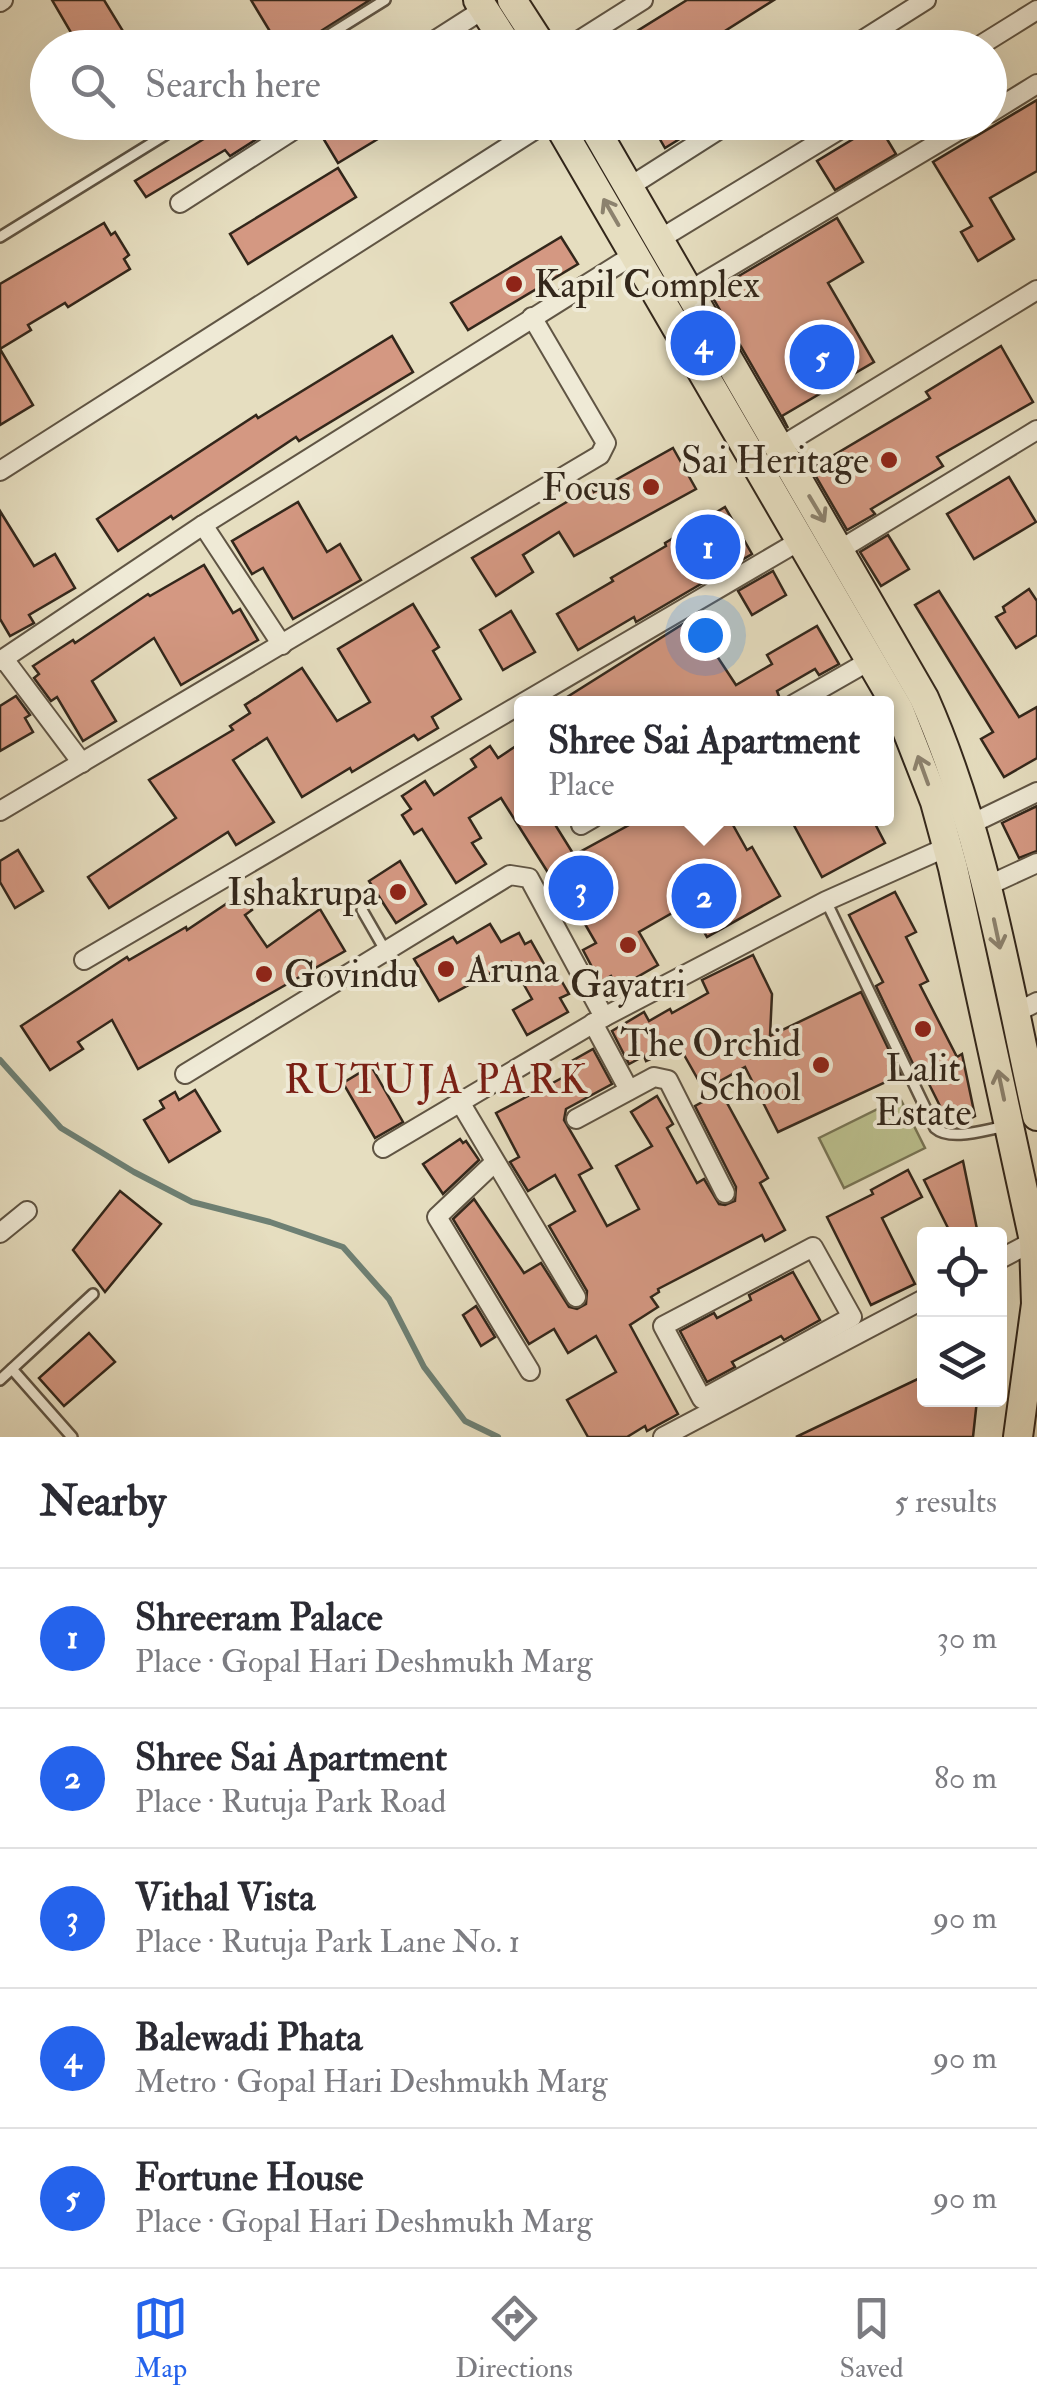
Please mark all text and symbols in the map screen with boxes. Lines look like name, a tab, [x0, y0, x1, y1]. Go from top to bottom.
search box	[30, 30, 1007, 140]
icon: search	[65, 58, 120, 113]
text: Search here	[145, 61, 321, 109]
one-way arrow	[600, 198, 620, 227]
place label: Kapil Complex	[534, 261, 760, 309]
marker: Kapil Complex	[503, 273, 525, 295]
pin: 4	[670, 306, 736, 380]
pin: 5	[790, 320, 854, 394]
place label: Sai Heritage	[681, 437, 869, 485]
marker: Sai Heritage	[878, 449, 900, 471]
place label: Focus	[542, 464, 631, 512]
marker: Focus	[640, 476, 662, 498]
one-way arrow	[807, 494, 827, 523]
pin: 1	[676, 510, 740, 584]
your location	[680, 610, 731, 661]
popup	[514, 696, 894, 826]
text: Shree Sai Apartment	[548, 717, 860, 765]
one-way arrow	[913, 755, 931, 786]
text: Place	[548, 765, 614, 805]
pin: 3	[548, 850, 614, 926]
pin: 2	[672, 858, 736, 934]
place label: Ishakrupa	[227, 869, 378, 917]
marker: Ishakrupa	[387, 881, 409, 903]
one-way arrow	[989, 917, 1007, 949]
marker: Gayatri	[617, 934, 639, 956]
place label: Aruna	[465, 946, 560, 994]
place label: Govindu	[284, 951, 418, 999]
marker: Aruna	[435, 958, 457, 980]
place label: Gayatri	[570, 961, 686, 1009]
marker: Govindu	[253, 963, 275, 985]
marker: Lalit Estate	[912, 1018, 934, 1040]
place label: The Orchid School	[620, 1020, 801, 1112]
place label: Lalit Estate	[875, 1045, 971, 1137]
marker: The Orchid School	[810, 1054, 832, 1076]
district label: RUTUJA PARK	[284, 1055, 590, 1106]
one-way arrow	[991, 1070, 1009, 1102]
map controls	[917, 1227, 1007, 1407]
button: locate	[917, 1227, 1007, 1317]
button: layers	[917, 1317, 1007, 1407]
text: Nearby	[40, 1476, 166, 1528]
text: 5 results	[894, 1482, 997, 1522]
text: Shreeram Palace	[135, 1594, 383, 1642]
text: 1	[67, 1618, 78, 1658]
text: 30 m	[937, 1618, 997, 1658]
text: Place · Gopal Hari Deshmukh Marg	[135, 1642, 593, 1682]
text: Shree Sai Apartment	[135, 1734, 447, 1782]
text: 2	[64, 1758, 81, 1798]
text: 80 m	[934, 1758, 997, 1798]
text: Place · Rutuja Park Road	[135, 1782, 446, 1822]
text: Vithal Vista	[135, 1874, 315, 1922]
text: 3	[66, 1898, 79, 1938]
text: 90 m	[933, 1898, 997, 1938]
text: Place · Rutuja Park Lane No. 1	[135, 1922, 520, 1962]
text: Balewadi Phata	[135, 2014, 362, 2062]
text: 4	[64, 2038, 81, 2078]
text: 90 m	[933, 2038, 997, 2078]
text: Metro · Gopal Hari Deshmukh Marg	[135, 2062, 608, 2102]
text: Fortune House	[135, 2154, 363, 2202]
text: 5	[65, 2178, 80, 2218]
text: 90 m	[933, 2178, 997, 2218]
text: Place · Gopal Hari Deshmukh Marg	[135, 2202, 593, 2242]
tab: Map	[133, 2291, 188, 2386]
tab: Directions	[455, 2291, 573, 2386]
tab: Saved	[840, 2291, 904, 2386]

